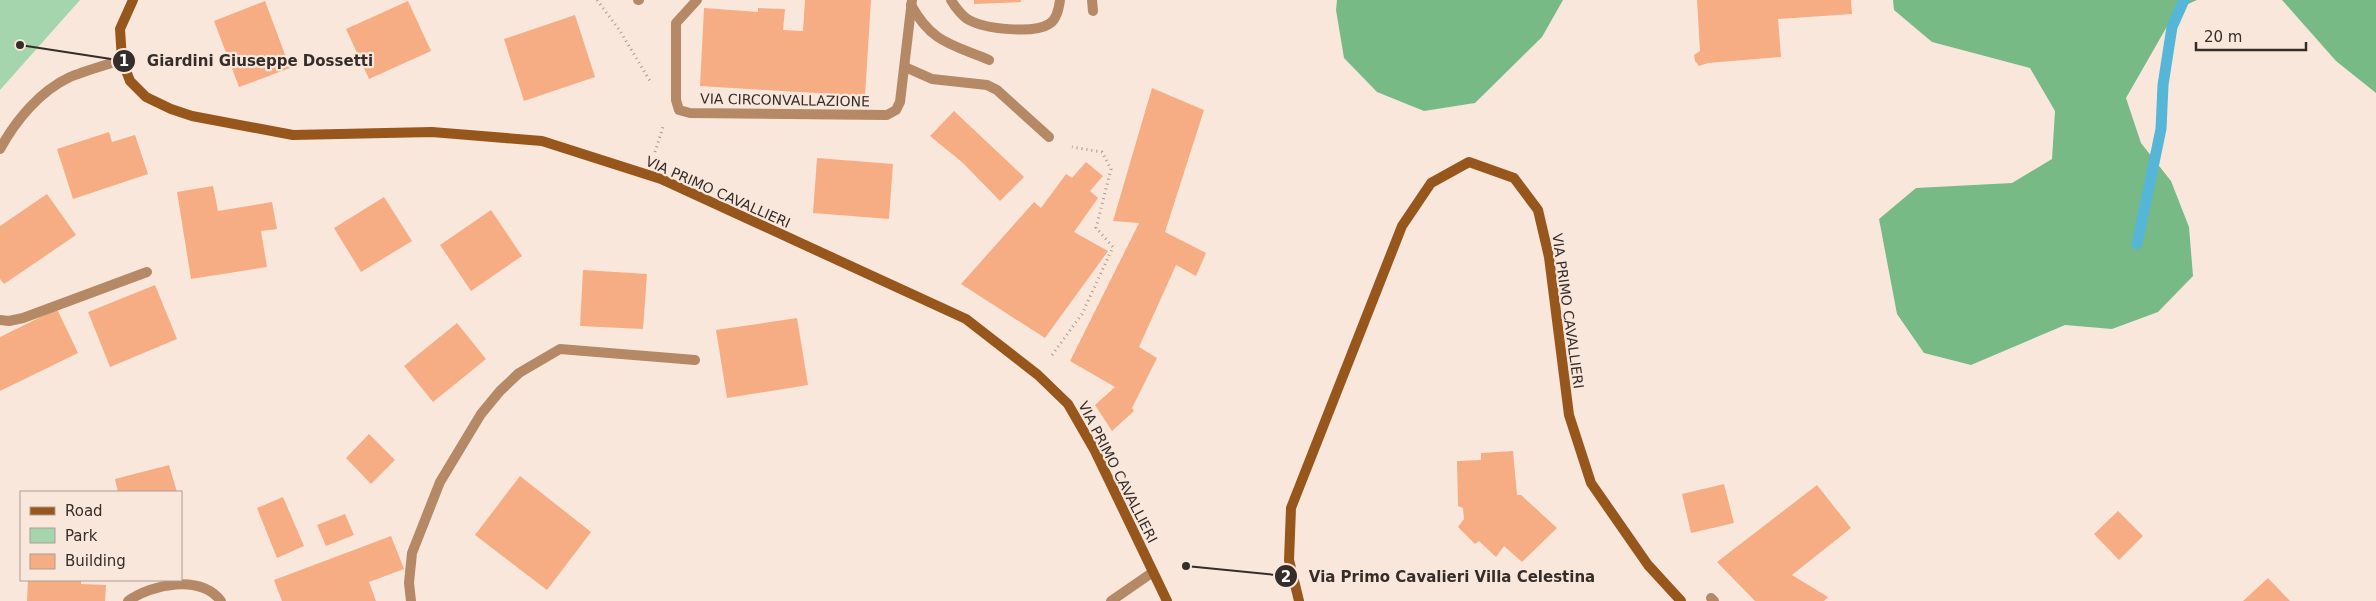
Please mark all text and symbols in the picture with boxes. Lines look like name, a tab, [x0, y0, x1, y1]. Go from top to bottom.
scale bar	[2196, 20, 2306, 52]
text: 20 m	[2204, 28, 2242, 46]
callout: Giardini Giuseppe Dossetti	[112, 46, 383, 76]
text: 1	[119, 52, 129, 70]
text: Giardini Giuseppe Dossetti	[147, 52, 373, 70]
street label: VIA CIRCONVALLAZIONE	[700, 91, 870, 109]
street label: VIA PRIMO CAVALLIERI	[643, 153, 793, 231]
street label: VIA PRIMO CAVALLIERI	[1549, 232, 1587, 390]
street label: VIA PRIMO CAVALLIERI	[1075, 399, 1161, 545]
legend	[20, 491, 182, 581]
text: Road	[65, 502, 103, 520]
text: Park	[65, 527, 98, 545]
text: Building	[65, 552, 126, 570]
callout: Via Primo Cavalieri Villa Celestina	[1273, 561, 1605, 591]
text: 2	[1281, 568, 1291, 586]
text: Via Primo Cavalieri Villa Celestina	[1309, 568, 1595, 586]

